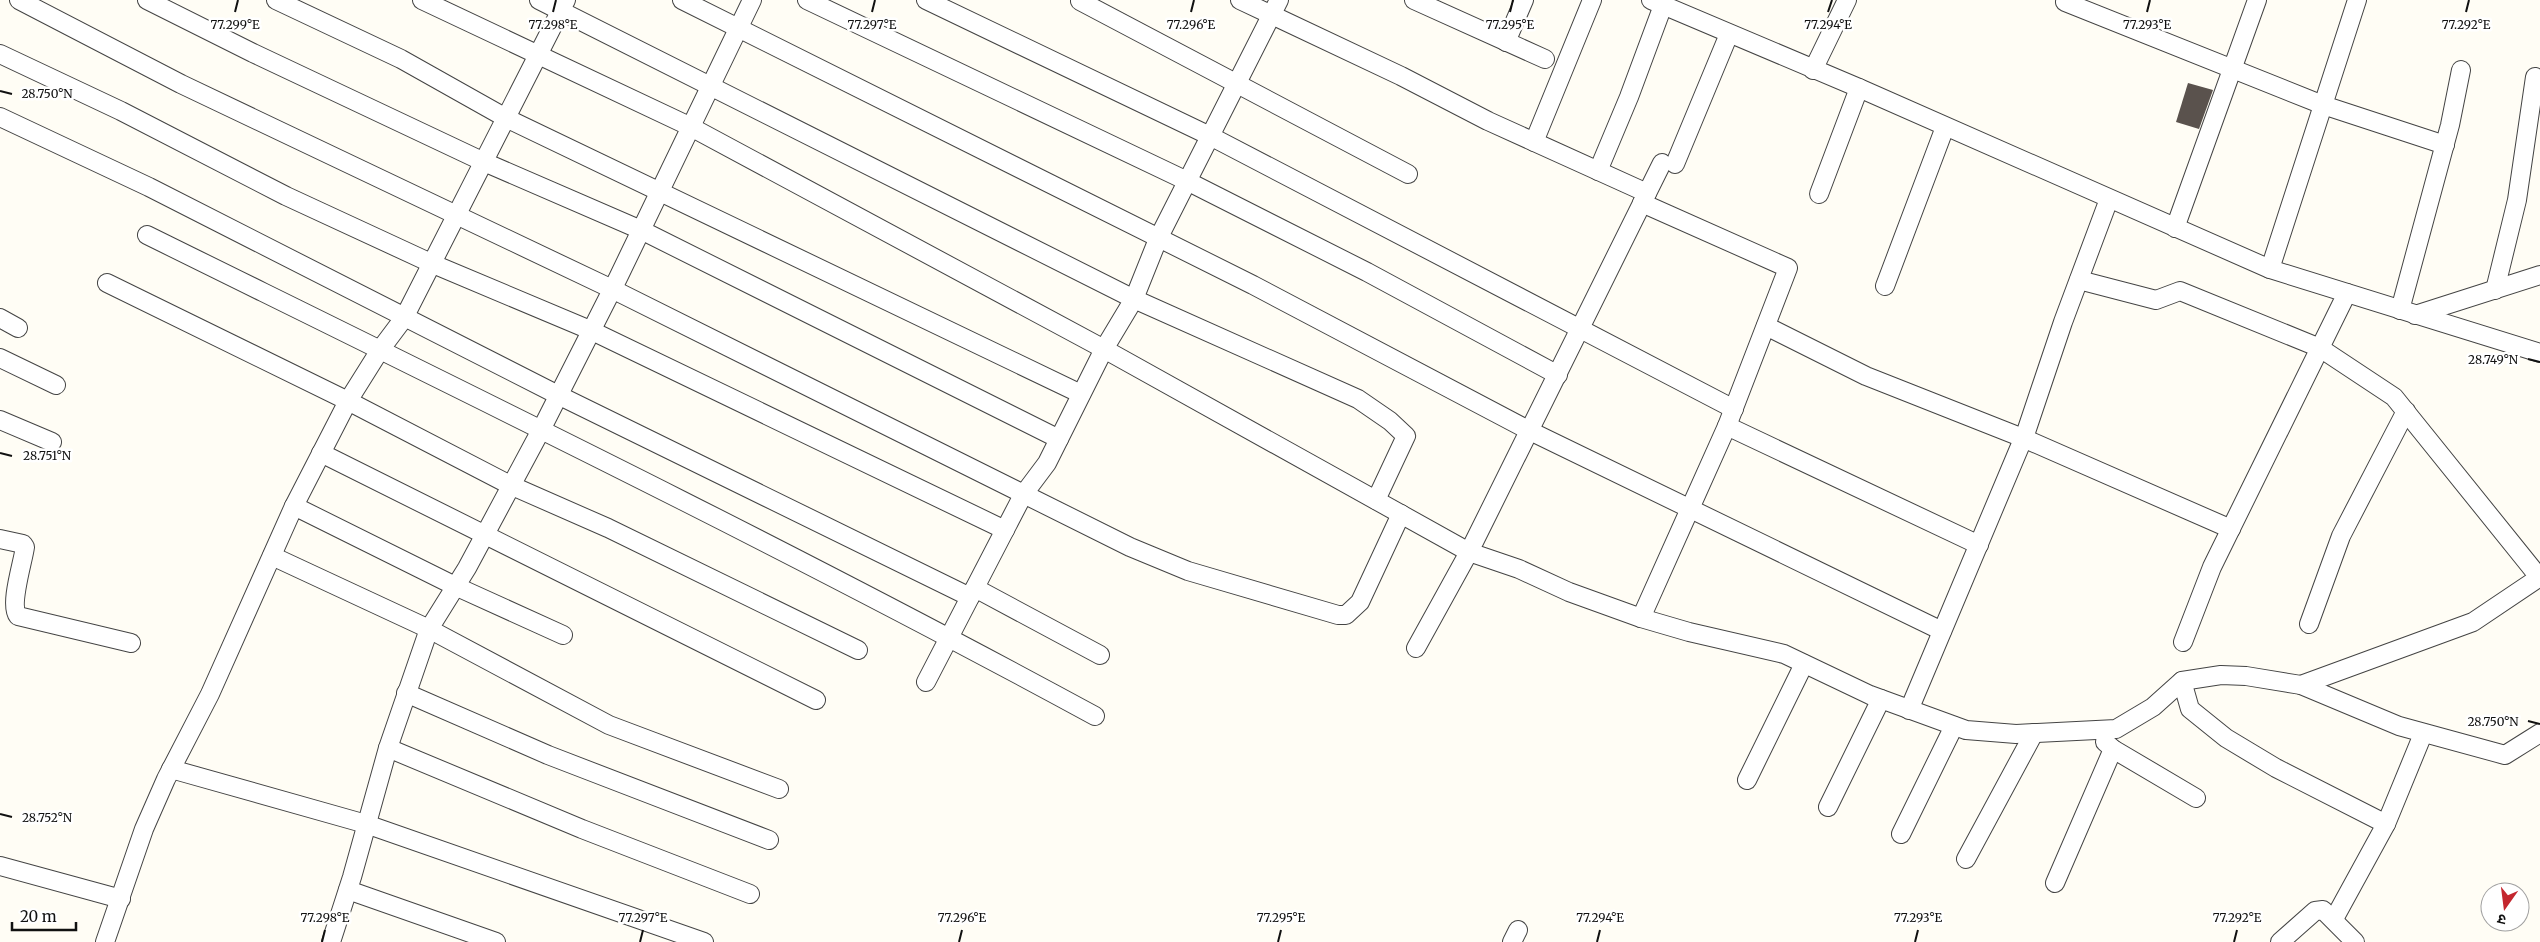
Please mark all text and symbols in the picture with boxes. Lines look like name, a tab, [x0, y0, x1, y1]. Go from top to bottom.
text: 77.299°E	[210, 17, 260, 32]
text: 77.298°E	[529, 17, 578, 32]
text: 77.297°E	[848, 17, 897, 32]
text: 77.296°E	[1167, 17, 1216, 32]
text: 77.295°E	[1486, 17, 1535, 32]
text: 77.294°E	[1804, 17, 1852, 32]
text: 77.293°E	[2123, 17, 2171, 32]
text: 77.292°E	[2442, 17, 2491, 32]
text: 28.750°N	[21, 86, 73, 101]
text: 28.749°N	[2468, 352, 2519, 367]
text: 28.751°N	[23, 448, 72, 463]
text: 28.750°N	[2467, 714, 2519, 729]
text: 28.752°N	[22, 810, 73, 825]
north arrow	[2480, 882, 2530, 932]
scale bar	[12, 900, 76, 932]
text: 20 m	[20, 907, 57, 926]
text: 77.298°E	[301, 910, 350, 925]
text: 77.297°E	[619, 910, 668, 925]
text: 77.296°E	[938, 910, 987, 925]
text: 77.295°E	[1257, 910, 1306, 925]
text: 77.294°E	[1576, 910, 1624, 925]
text: 77.293°E	[1894, 910, 1942, 925]
text: 77.292°E	[2213, 910, 2262, 925]
text: उ	[2495, 910, 2508, 929]

